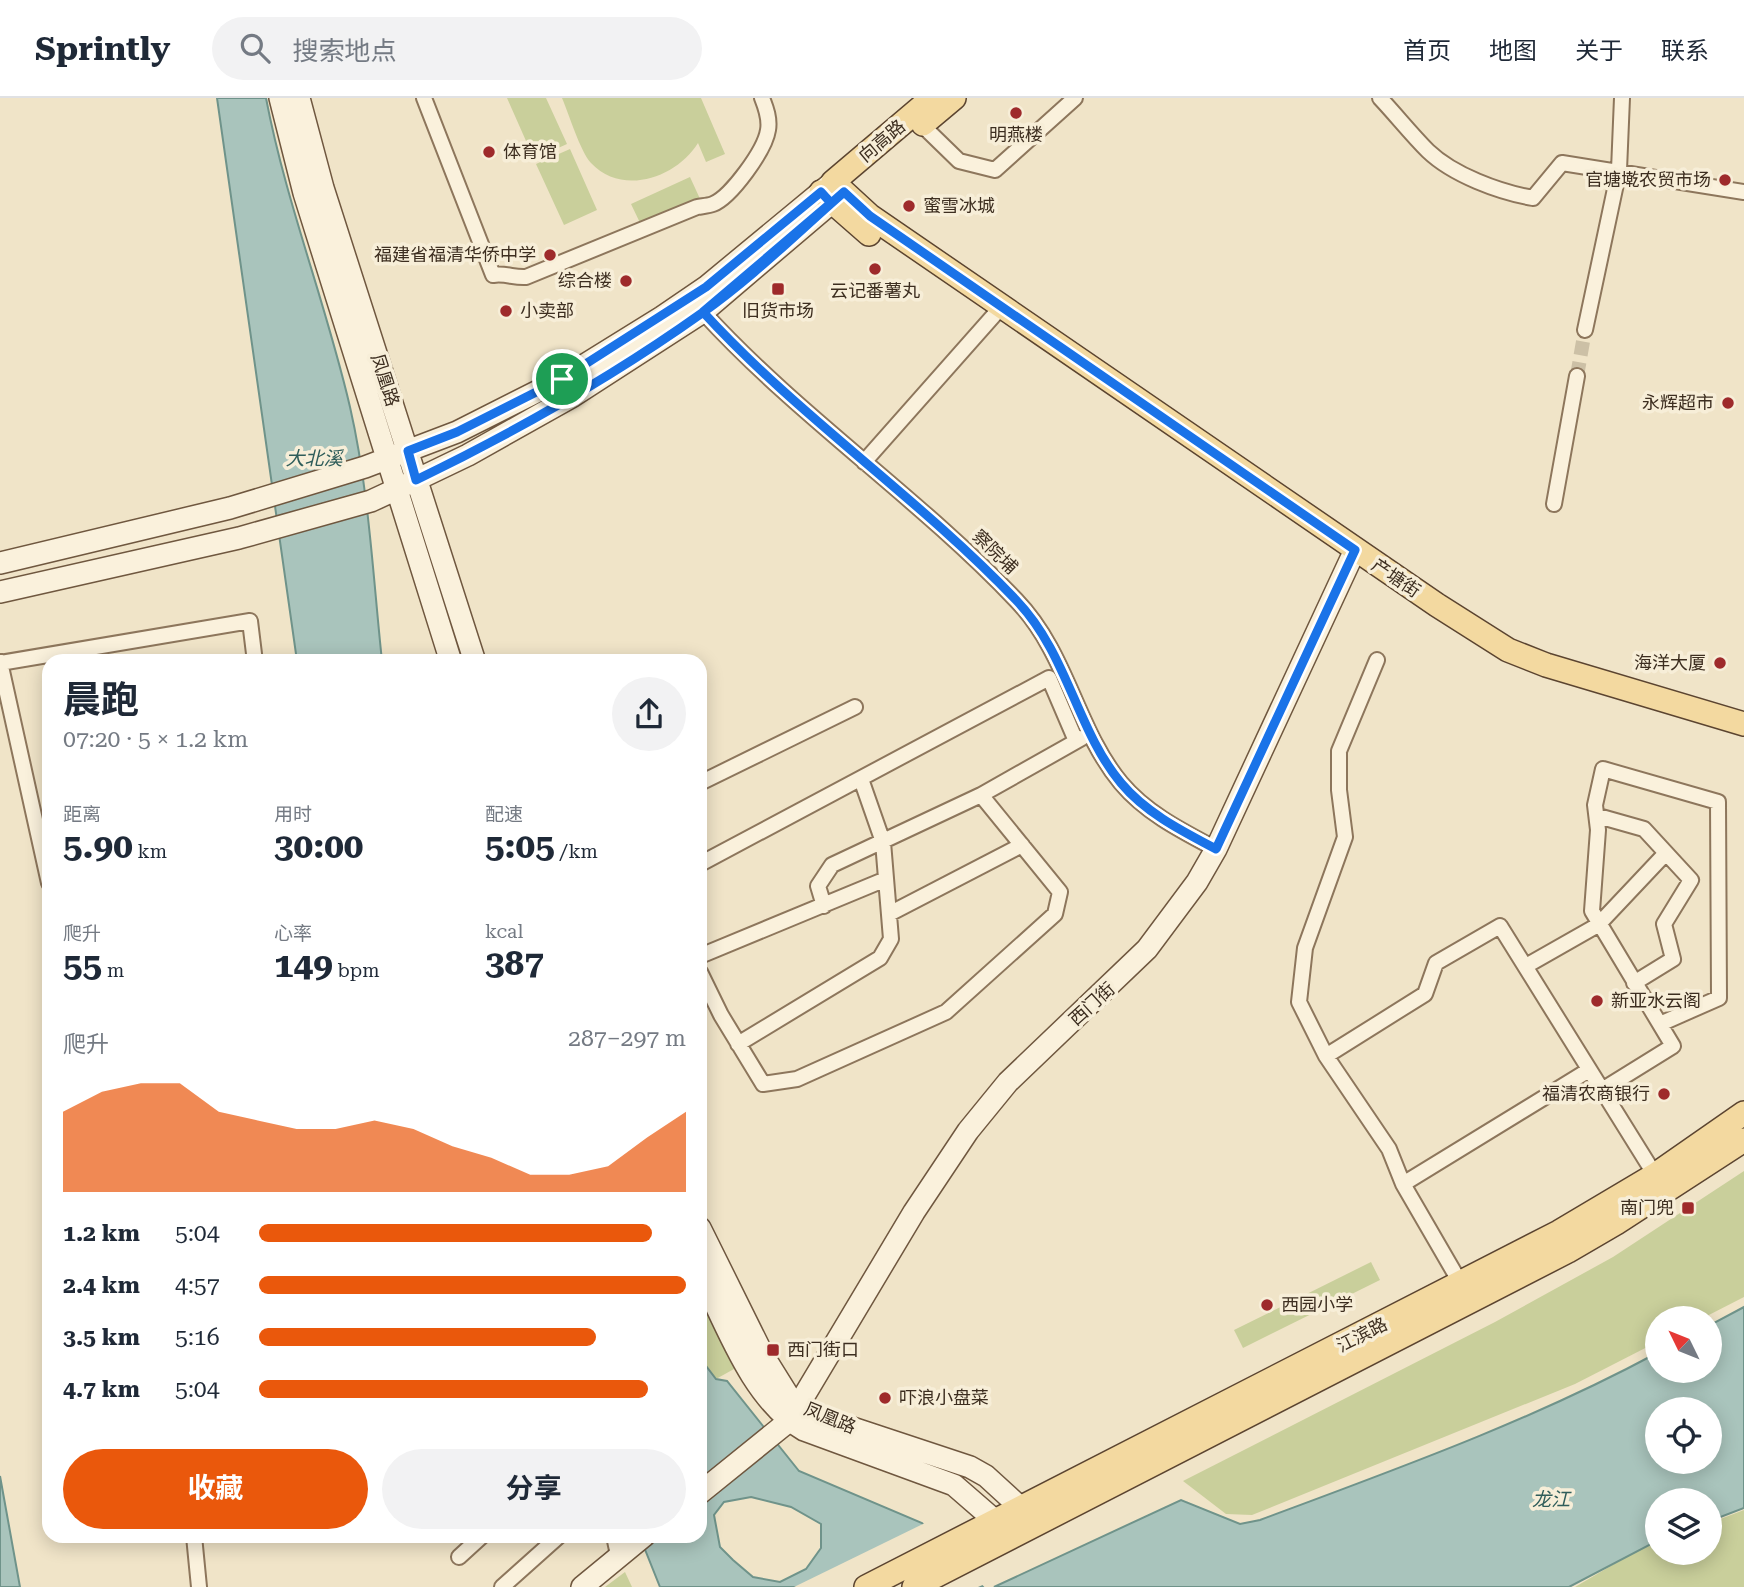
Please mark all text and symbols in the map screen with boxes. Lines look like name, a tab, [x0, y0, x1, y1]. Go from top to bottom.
search box	[212, 17, 702, 80]
text: Sprintly	[35, 29, 170, 68]
icon: search	[236, 29, 274, 67]
text: 搜索地点	[292, 36, 396, 66]
text: 首页	[1403, 37, 1451, 65]
text: 地图	[1489, 37, 1537, 65]
text: 关于	[1575, 37, 1623, 65]
text: 联系	[1661, 37, 1709, 65]
marker: 明燕楼	[1008, 105, 1024, 121]
street label: 向高路	[854, 115, 909, 166]
place label: 明燕楼	[989, 124, 1043, 145]
place label: 体育馆	[503, 141, 557, 162]
marker: 体育馆	[481, 144, 497, 160]
place label: 官塘墘农贸市场	[1585, 169, 1711, 190]
marker: 官塘墘农贸市场	[1717, 172, 1733, 188]
place label: 蜜雪冰城	[923, 195, 995, 216]
marker: 蜜雪冰城	[901, 198, 917, 214]
place label: 福建省福清华侨中学	[374, 244, 536, 265]
marker: 福建省福清华侨中学	[542, 247, 558, 263]
marker: 云记番薯丸	[867, 261, 883, 277]
place label: 综合楼	[558, 270, 612, 291]
marker: 综合楼	[618, 273, 634, 289]
place label: 云记番薯丸	[830, 280, 920, 301]
marker: 旧货市场	[770, 281, 786, 297]
place label: 小卖部	[520, 300, 574, 321]
place label: 旧货市场	[742, 300, 814, 321]
marker: 小卖部	[498, 303, 514, 319]
pin	[532, 349, 592, 409]
street label: 凤凰路	[367, 351, 404, 409]
icon: arrive	[543, 360, 581, 398]
place label: 永辉超市	[1642, 392, 1714, 413]
marker: 永辉超市	[1720, 395, 1736, 411]
water label: 大北溪	[285, 447, 344, 470]
street label: 察院埔	[969, 525, 1022, 578]
street label: 产塘街	[1368, 554, 1425, 601]
place label: 海洋大厦	[1634, 652, 1706, 673]
marker: 海洋大厦	[1712, 655, 1728, 671]
button: share	[612, 677, 686, 751]
text: 晨跑	[63, 678, 139, 722]
text: 07:20 · 5 × 1.2 km	[63, 726, 248, 753]
text: 距离	[63, 803, 101, 826]
text: 用时	[274, 803, 312, 826]
text: 配速	[485, 803, 523, 826]
text: 5.90	[63, 826, 133, 867]
text: 30:00	[274, 826, 363, 867]
text: 5:05	[485, 826, 555, 867]
text: km	[133, 840, 167, 863]
text: /km	[555, 840, 598, 863]
text: kcal	[485, 920, 523, 943]
text: 爬升	[63, 922, 101, 945]
text: 心率	[274, 922, 312, 945]
text: 387	[485, 943, 544, 984]
text: 55	[63, 945, 102, 986]
text: 149	[274, 945, 333, 986]
text: m	[102, 959, 124, 982]
text: bpm	[333, 959, 380, 982]
street label: 西门街	[1065, 978, 1119, 1029]
place label: 新亚水云阁	[1611, 990, 1701, 1011]
marker: 新亚水云阁	[1589, 993, 1605, 1009]
text: 287–297 m	[568, 1025, 686, 1052]
text: 爬升	[63, 1031, 109, 1058]
place label: 福清农商银行	[1542, 1083, 1650, 1104]
marker: 福清农商银行	[1656, 1086, 1672, 1102]
place label: 南门兜	[1620, 1197, 1674, 1218]
marker: 南门兜	[1680, 1200, 1696, 1216]
text: 1.2 km	[63, 1220, 140, 1247]
text: 5:04	[175, 1220, 220, 1247]
text: 2.4 km	[63, 1272, 140, 1299]
text: 4:57	[175, 1272, 220, 1299]
place label: 西园小学	[1281, 1294, 1353, 1315]
marker: 西园小学	[1259, 1297, 1275, 1313]
north arrow	[1645, 1306, 1722, 1382]
map controls	[1645, 1306, 1722, 1565]
street label: 江滨路	[1333, 1313, 1391, 1356]
text: 3.5 km	[63, 1324, 140, 1351]
text: 5:16	[175, 1324, 220, 1351]
place label: 西门街口	[787, 1339, 859, 1360]
marker: 西门街口	[765, 1342, 781, 1358]
text: 4.7 km	[63, 1376, 140, 1403]
text: 5:04	[175, 1376, 220, 1403]
place label: 吓浪小盘菜	[899, 1387, 989, 1408]
marker: 吓浪小盘菜	[877, 1390, 893, 1406]
button: locate	[1645, 1397, 1722, 1474]
street label: 凤凰路	[801, 1398, 859, 1437]
button: 收藏	[63, 1449, 368, 1529]
button: 分享	[382, 1449, 686, 1529]
water label: 龙江	[1532, 1488, 1572, 1511]
button: layers	[1645, 1488, 1722, 1565]

